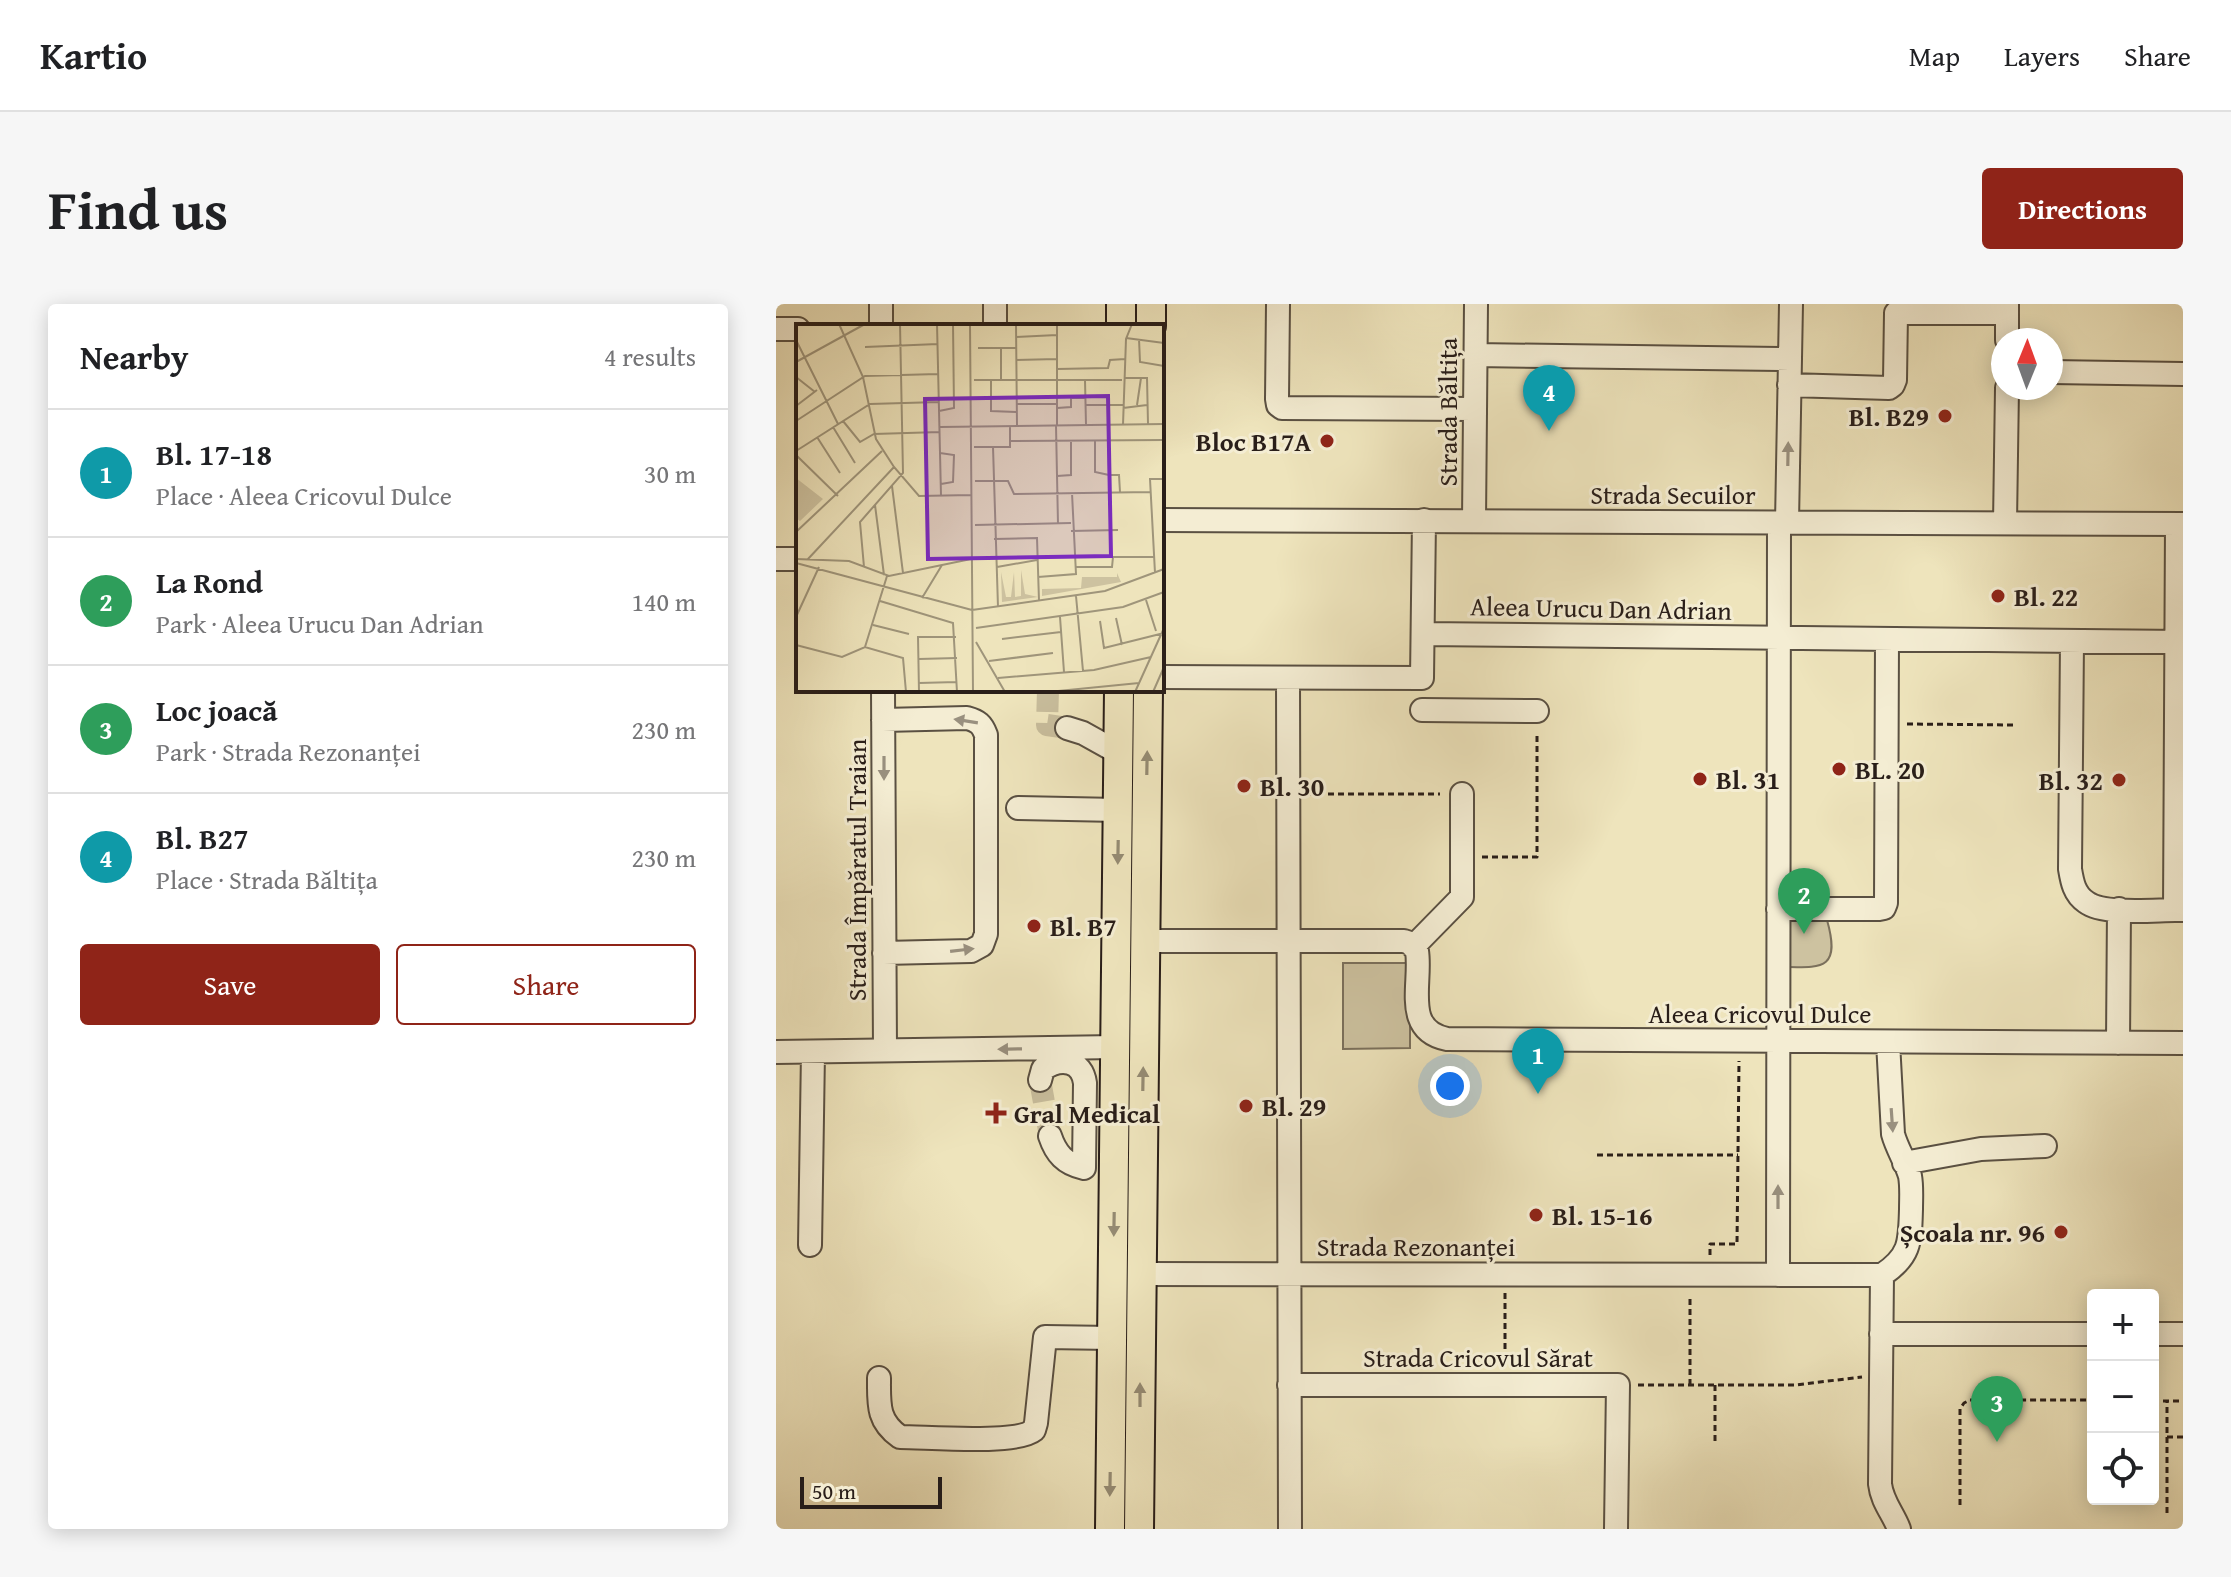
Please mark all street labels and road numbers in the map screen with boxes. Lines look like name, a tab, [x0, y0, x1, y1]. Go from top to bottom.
street label: Strada Băltița	[1428, 337, 1467, 486]
street label: Strada Secuilor	[1590, 475, 1756, 514]
street label: Aleea Urucu Dan Adrian	[1470, 586, 1733, 630]
street label: Strada Împăratul Traian	[837, 738, 876, 1001]
street label: Aleea Cricovul Dulce	[1649, 994, 1871, 1033]
street label: Strada Rezonanței	[1317, 1227, 1515, 1266]
street label: Strada Cricovul Sărat	[1363, 1338, 1593, 1377]

